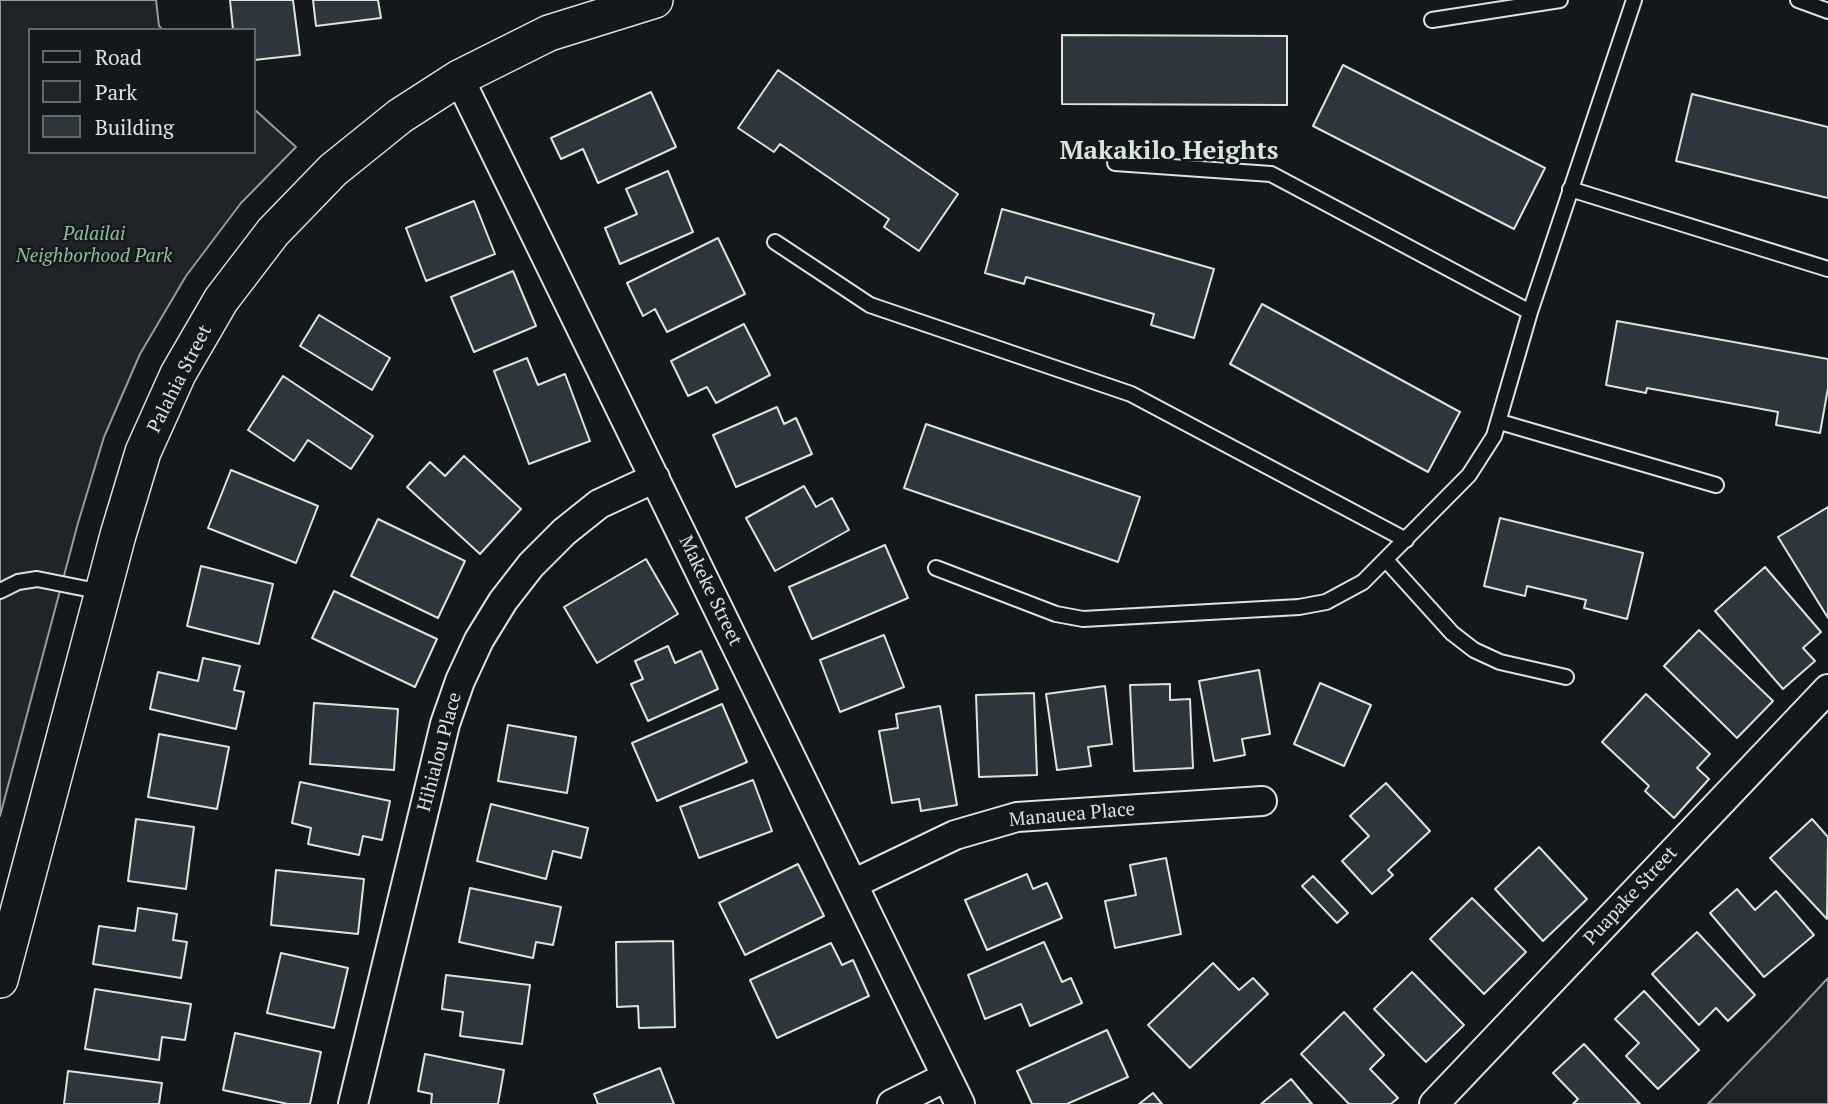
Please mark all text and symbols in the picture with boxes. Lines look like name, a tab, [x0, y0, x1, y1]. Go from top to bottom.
legend	[28, 28, 256, 154]
text: Road	[95, 43, 142, 71]
text: Park	[95, 78, 137, 106]
text: Building	[95, 113, 174, 141]
district label: Makakilo Heights	[1059, 136, 1279, 168]
park label: Palailai Neighborhood Park	[16, 224, 172, 268]
street label: Palahia Street	[143, 321, 217, 437]
street label: Makeke Street	[674, 532, 746, 650]
street label: Hihialou Place	[413, 690, 467, 814]
street label: Manauea Place	[1008, 798, 1136, 832]
street label: Puapake Street	[1579, 842, 1683, 950]

